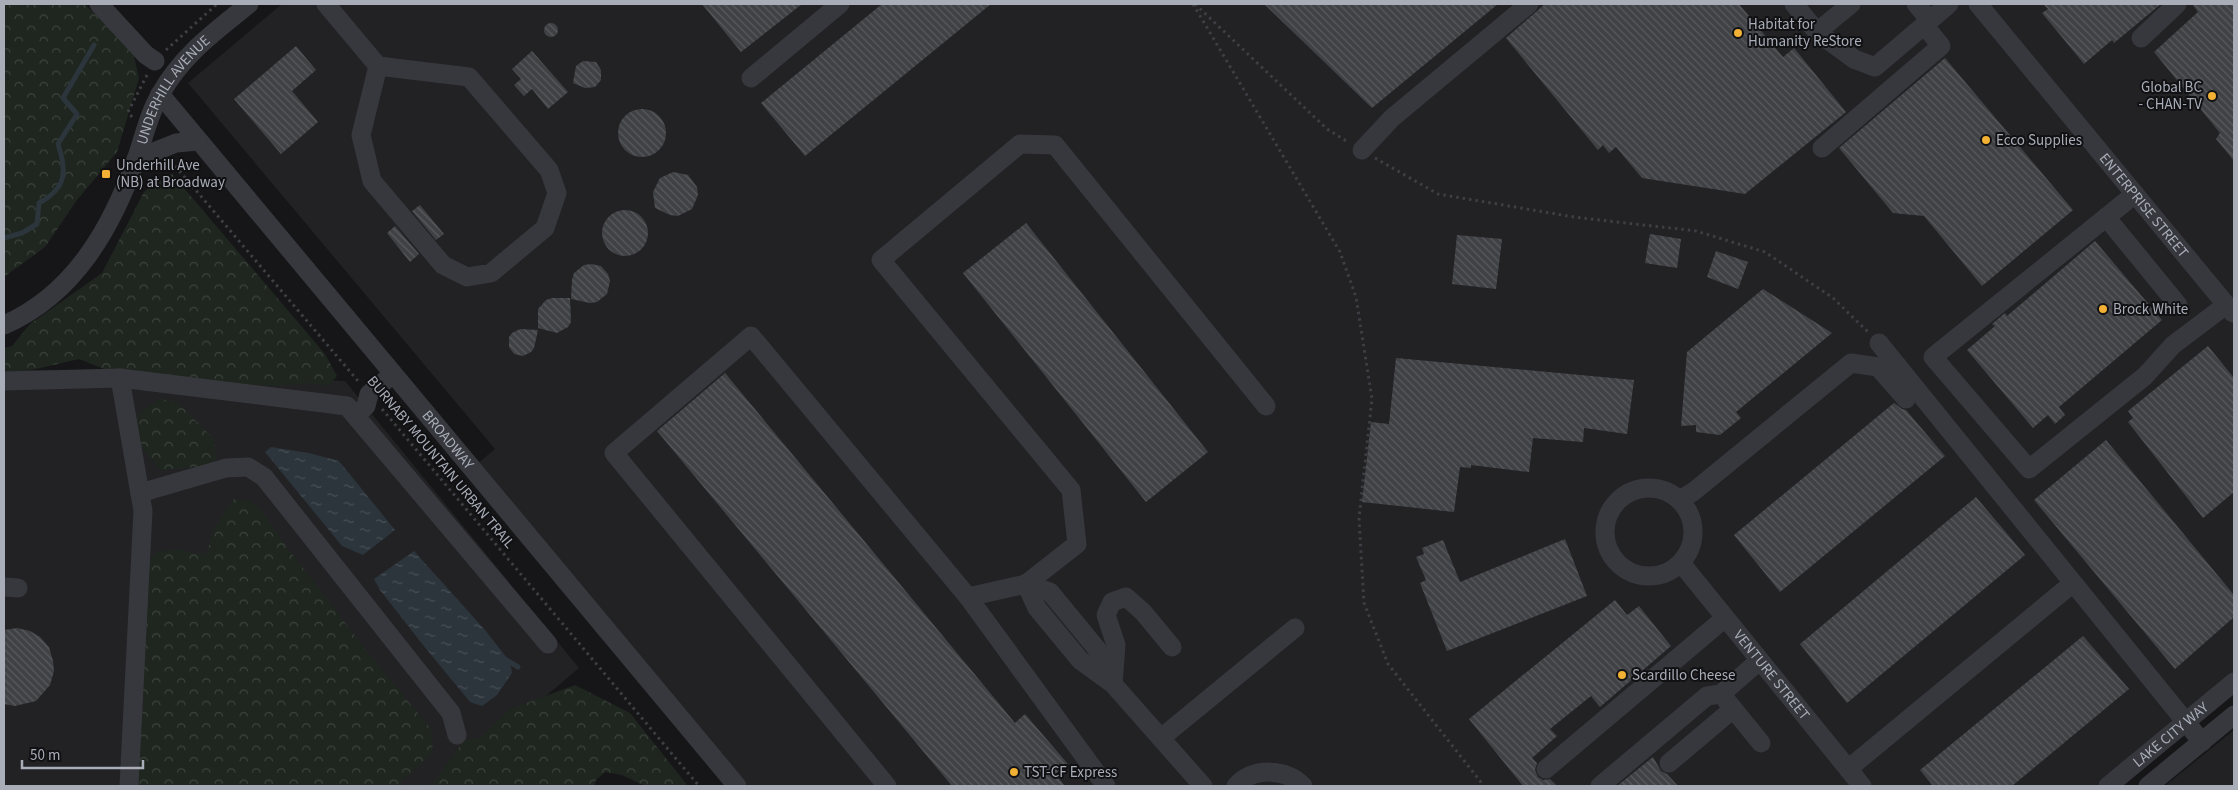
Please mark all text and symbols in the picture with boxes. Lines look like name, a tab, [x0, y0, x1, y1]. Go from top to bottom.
place label: Habitat for Humanity ReStore	[1748, 14, 1862, 52]
marker: Habitat for Humanity ReStore	[1732, 27, 1744, 39]
street label: UNDERHILL AVENUE	[132, 30, 215, 147]
place label: Global BC - CHAN-TV	[2138, 77, 2202, 115]
marker: Global BC - CHAN-TV	[2206, 90, 2218, 102]
place label: Ecco Supplies	[1996, 130, 2082, 151]
marker: Ecco Supplies	[1980, 134, 1992, 146]
street label: ENTERPRISE STREET	[2094, 149, 2193, 263]
place label: Underhill Ave (NB) at Broadway	[116, 155, 225, 193]
marker: Underhill Ave (NB) at Broadway	[100, 168, 112, 180]
place label: Brock White	[2113, 299, 2188, 320]
marker: Brock White	[2097, 303, 2109, 315]
street label: BURNABY MOUNTAIN URBAN TRAIL	[362, 371, 519, 553]
street label: BROADWAY	[417, 406, 479, 475]
street label: VENTURE STREET	[1728, 626, 1814, 725]
place label: Scardillo Cheese	[1632, 665, 1735, 686]
marker: Scardillo Cheese	[1616, 669, 1628, 681]
street label: LAKE CITY WAY	[2128, 697, 2214, 772]
scale bar	[22, 738, 144, 770]
text: 50 m	[30, 745, 60, 766]
place label: TST-CF Express	[1024, 762, 1117, 783]
marker: TST-CF Express	[1008, 766, 1020, 778]

